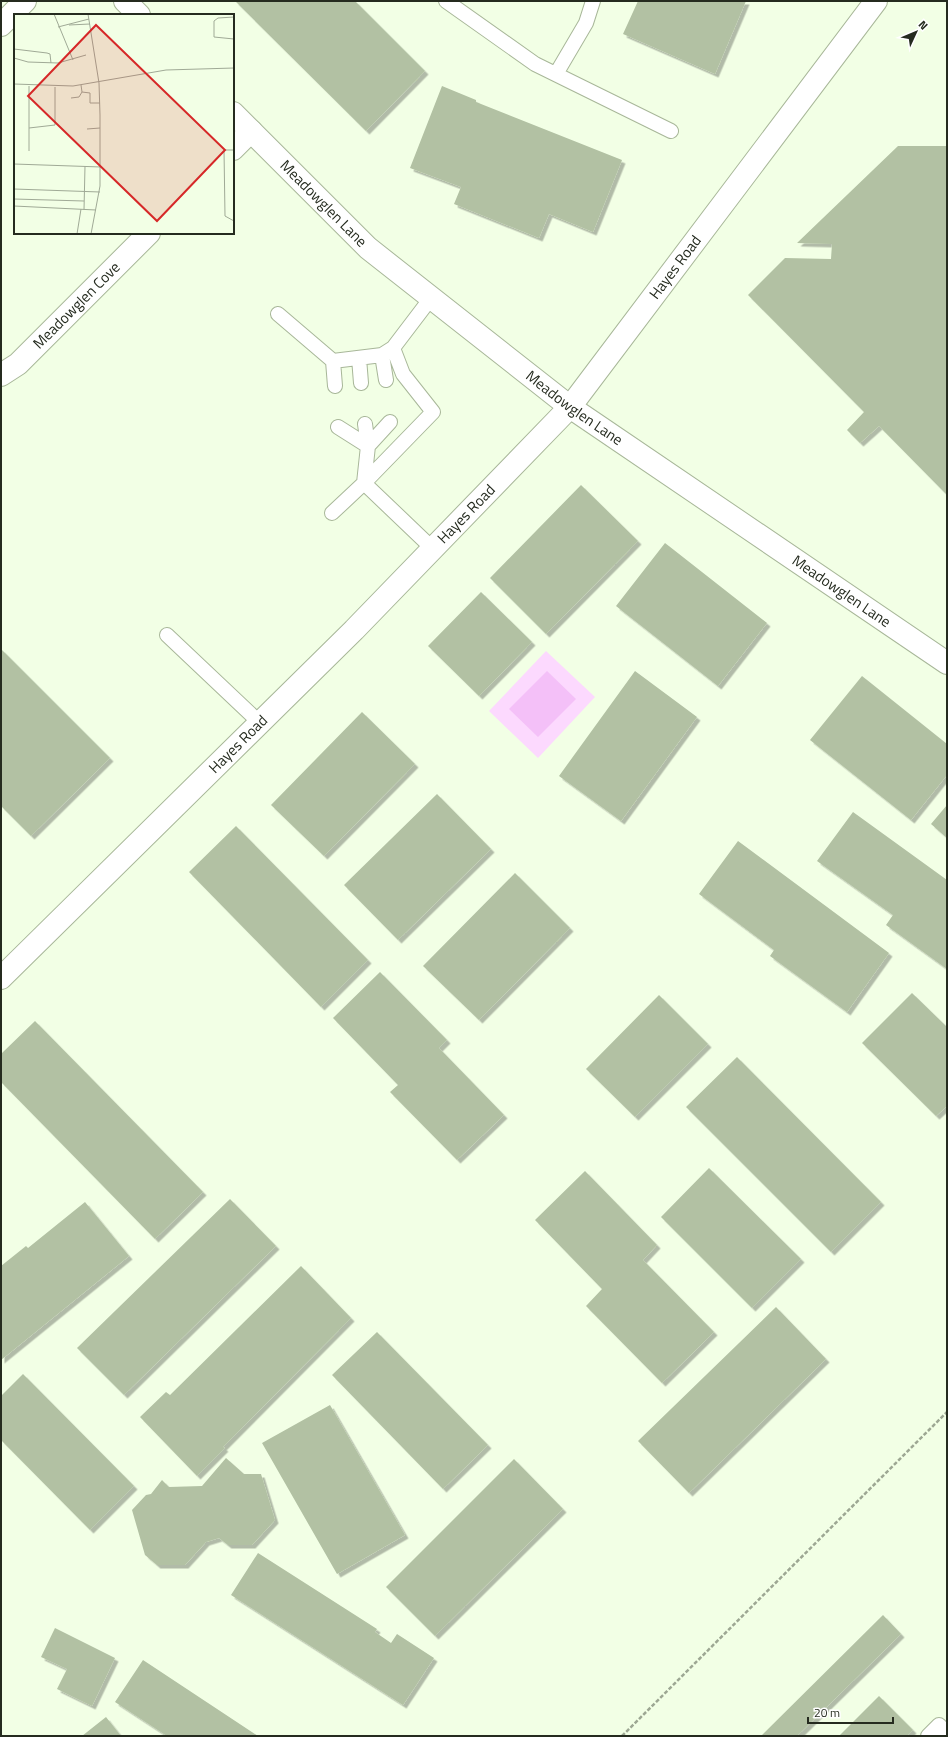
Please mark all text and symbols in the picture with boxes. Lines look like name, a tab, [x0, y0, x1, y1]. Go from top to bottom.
north arrow	[896, 12, 936, 52]
inset map	[14, 14, 234, 234]
text: N	[915, 17, 932, 33]
street label: Meadowglen Lane	[275, 154, 373, 252]
street label: Hayes Road	[643, 230, 707, 304]
street label: Meadowglen Cove	[27, 256, 125, 354]
street label: Meadowglen Lane	[521, 364, 628, 451]
street label: Hayes Road	[431, 479, 500, 549]
street label: Meadowglen Lane	[788, 549, 896, 633]
street label: Hayes Road	[203, 709, 273, 778]
scale bar	[808, 1699, 893, 1725]
text: 20 m	[814, 1703, 840, 1722]

